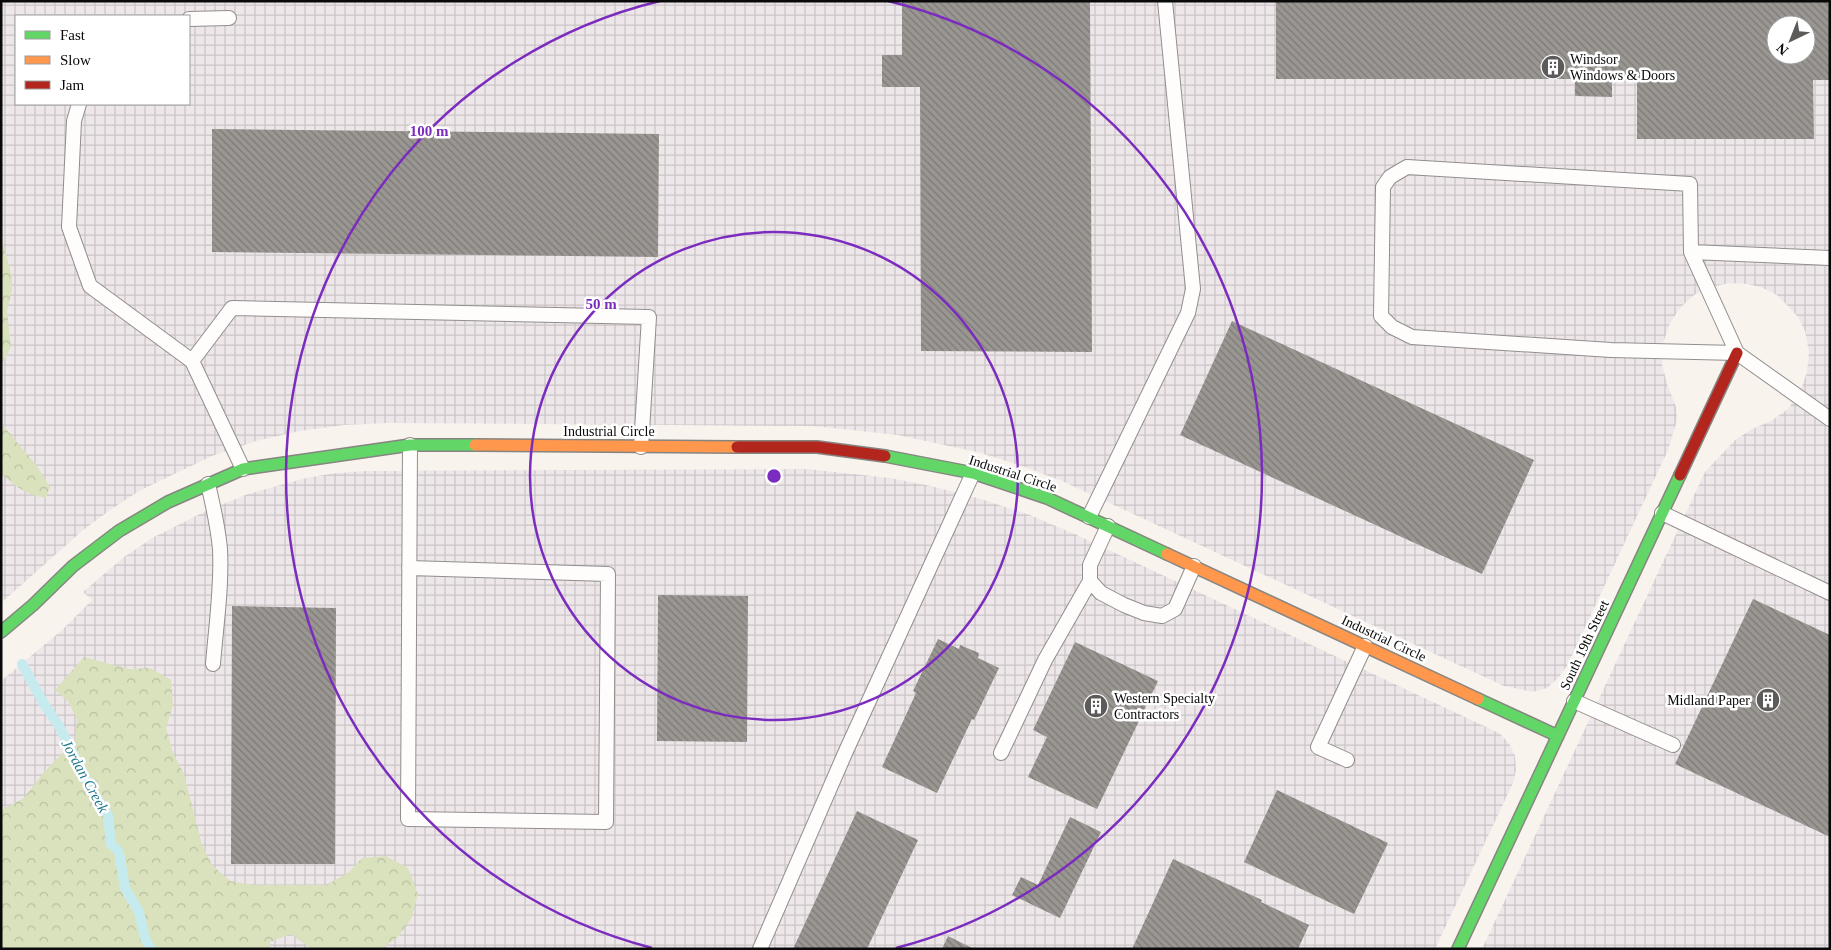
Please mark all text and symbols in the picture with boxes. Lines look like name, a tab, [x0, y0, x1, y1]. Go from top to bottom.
legend	[15, 15, 190, 105]
north arrow	[1766, 15, 1816, 65]
text: Fast	[60, 27, 86, 43]
text: N	[1774, 40, 1791, 58]
text: Slow	[60, 52, 91, 68]
place label: Windsor Windows & Doors	[1570, 52, 1675, 83]
building icon: Windsor Windows & Doors	[1540, 54, 1566, 80]
text: Jam	[60, 77, 84, 93]
text: 100 m	[410, 123, 449, 139]
text: 50 m	[585, 296, 617, 312]
street label: Industrial Circle	[563, 424, 655, 439]
street label: Industrial Circle	[967, 452, 1059, 495]
centre of rings	[765, 467, 783, 485]
street label: South 19th Street	[1557, 598, 1612, 692]
street label: Industrial Circle	[1339, 612, 1428, 665]
building icon: Midland Paper	[1755, 687, 1781, 713]
place label: Western Specialty Contractors	[1114, 691, 1215, 722]
building icon: Western Specialty Contractors	[1083, 693, 1109, 719]
place label: Midland Paper	[1667, 693, 1750, 708]
water label: Jordan Creek	[58, 737, 112, 816]

